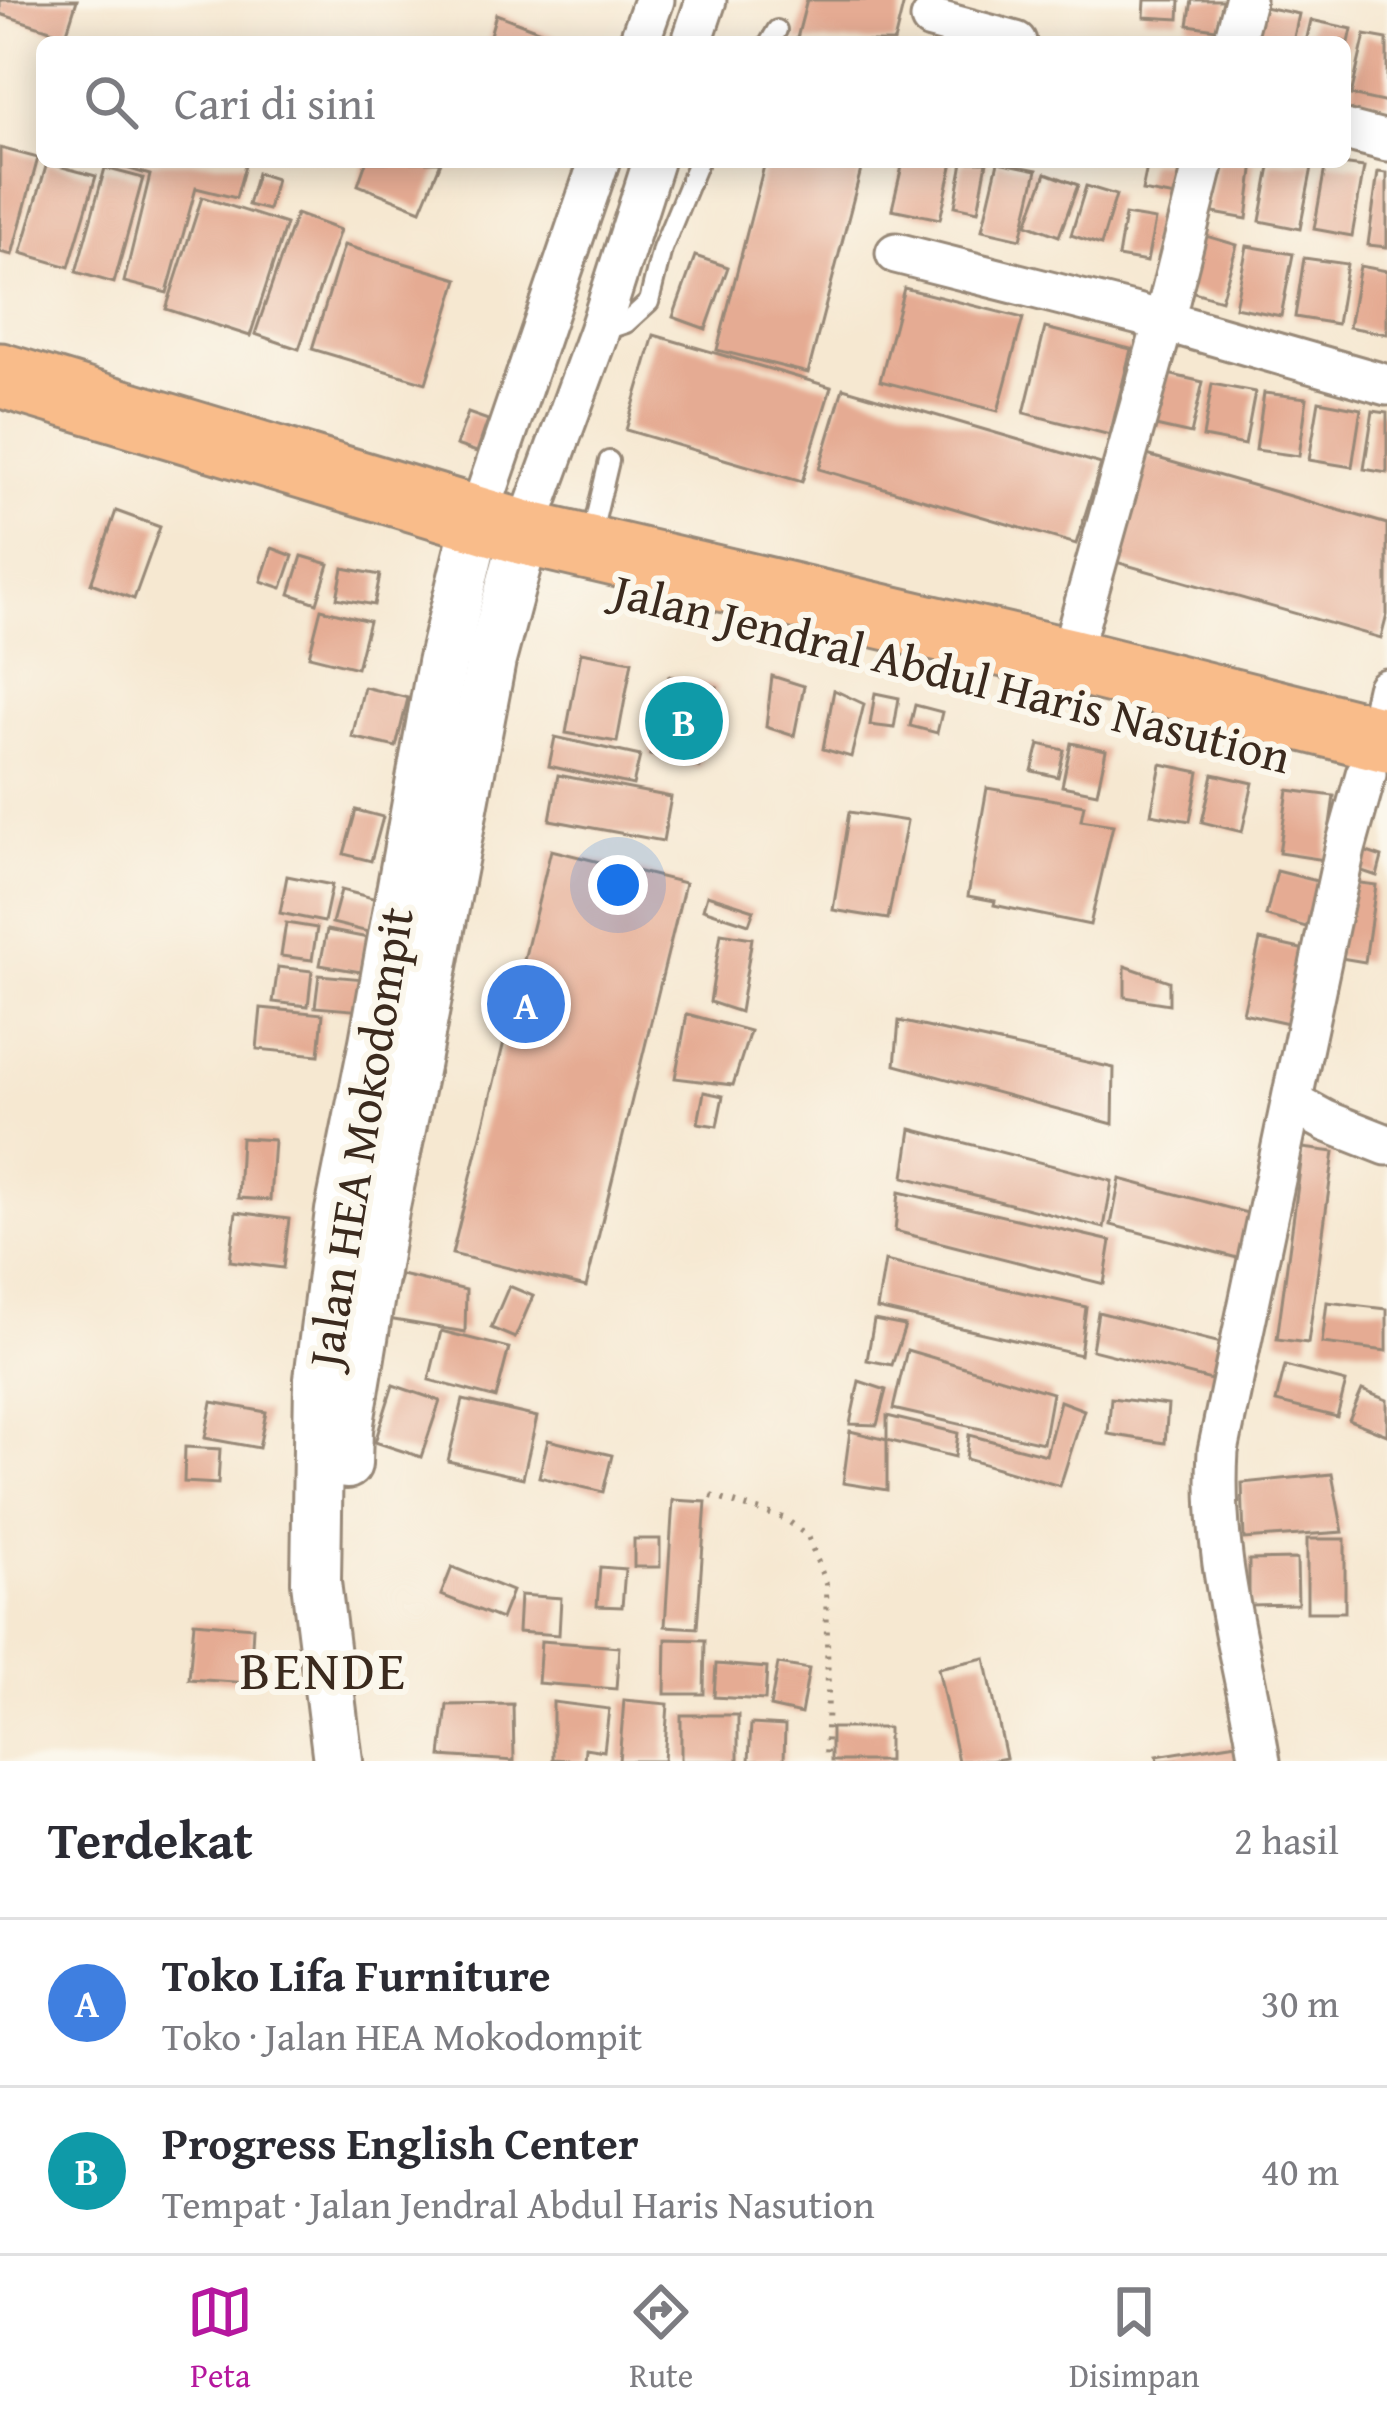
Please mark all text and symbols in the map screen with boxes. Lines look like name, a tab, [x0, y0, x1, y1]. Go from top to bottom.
search box	[36, 36, 1351, 168]
icon: search	[78, 69, 144, 135]
text: Cari di sini	[174, 70, 376, 135]
street label: Jalan Jendral Abdul Haris Nasution	[600, 552, 1298, 791]
pin: B	[645, 676, 723, 766]
your location	[588, 855, 648, 915]
street label: Jalan HEA Mokodompit	[287, 902, 431, 1378]
pin: A	[487, 959, 565, 1049]
district label: BENDE	[240, 1630, 408, 1709]
text: Terdekat	[48, 1802, 253, 1877]
text: 2 hasil	[1234, 1811, 1339, 1868]
text: Toko Lifa Furniture	[162, 1942, 551, 2007]
text: A	[75, 1974, 99, 2031]
text: 30 m	[1261, 1974, 1339, 2031]
text: Toko · Jalan HEA Mokodompit	[162, 2007, 642, 2064]
text: Progress English Center	[162, 2110, 639, 2175]
text: B	[75, 2142, 99, 2199]
text: 40 m	[1261, 2142, 1339, 2199]
text: Tempat · Jalan Jendral Abdul Haris Nasution	[162, 2175, 875, 2232]
tab: Peta	[187, 2279, 253, 2399]
tab: Rute	[628, 2279, 694, 2399]
tab: Disimpan	[1069, 2279, 1200, 2399]

